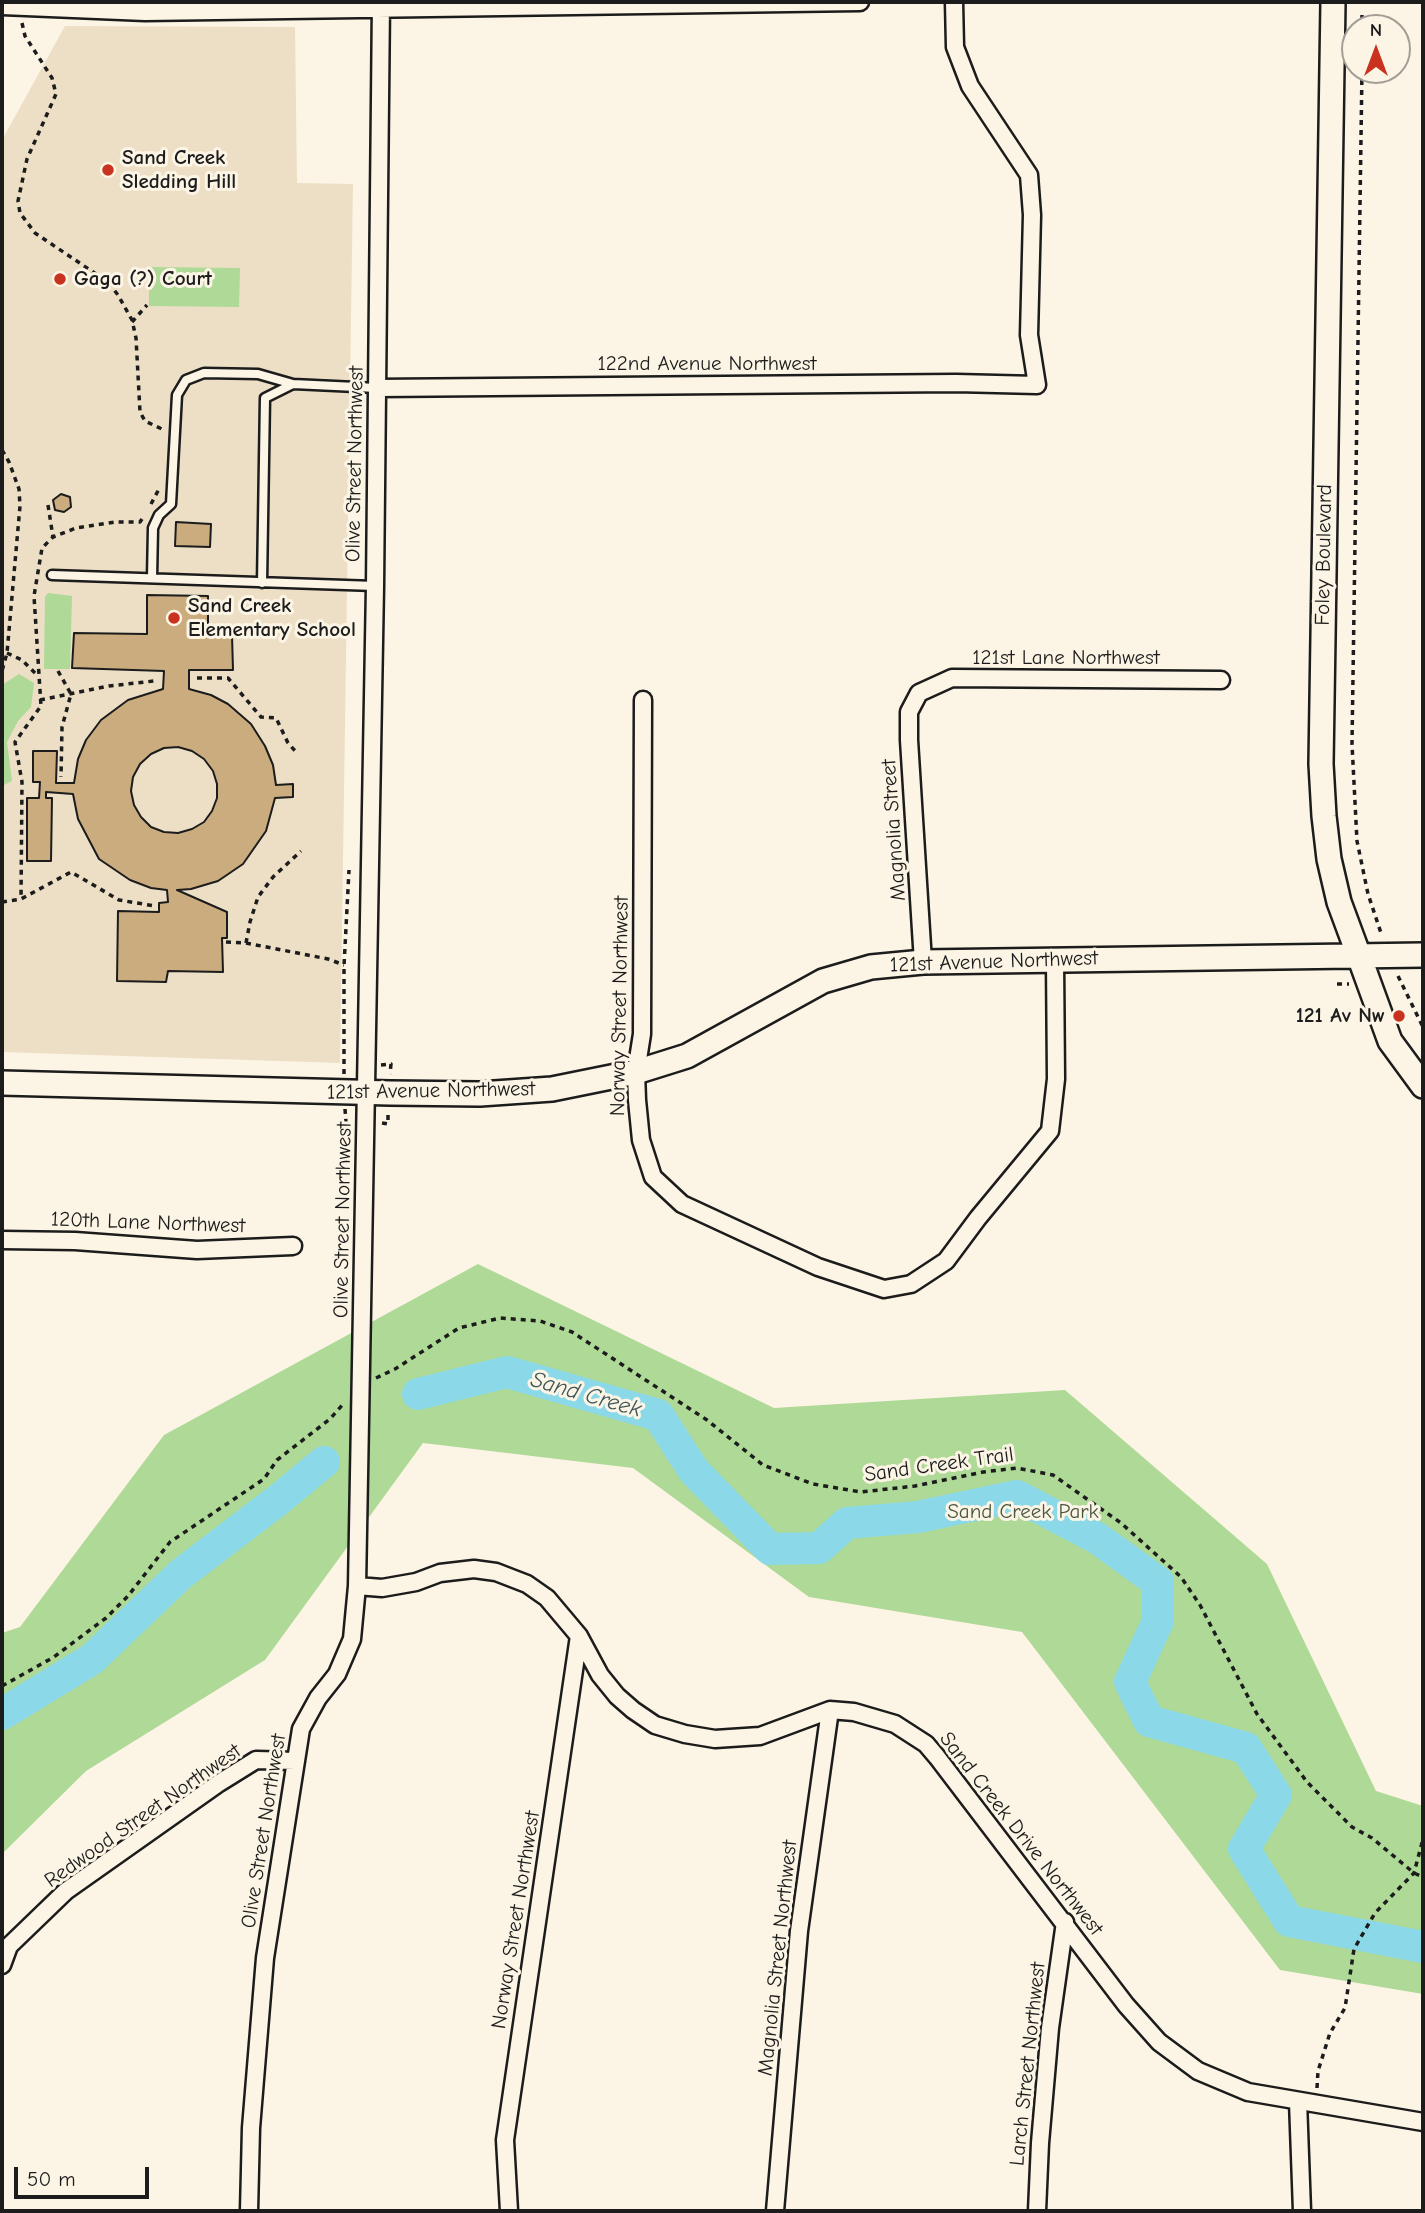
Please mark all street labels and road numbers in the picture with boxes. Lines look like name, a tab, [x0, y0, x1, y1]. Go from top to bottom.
street label: 122nd Avenue Northwest	[598, 351, 816, 377]
street label: Olive Street Northwest	[341, 366, 369, 562]
street label: Foley Boulevard	[1310, 484, 1338, 626]
street label: 121st Lane Northwest	[972, 645, 1160, 671]
street label: Magnolia Street	[876, 758, 912, 902]
street label: Norway Street Northwest	[605, 896, 635, 1116]
street label: 121st Avenue Northwest	[889, 946, 1099, 978]
street label: 121st Avenue Northwest	[327, 1077, 535, 1105]
street label: Olive Street Northwest	[329, 1122, 357, 1318]
street label: 120th Lane Northwest	[50, 1207, 246, 1239]
street label: Sand Creek Trail	[863, 1442, 1015, 1488]
street label: Sand Creek Drive Northwest	[934, 1727, 1108, 1941]
street label: Olive Street Northwest	[236, 1732, 292, 1930]
street label: Redwood Street Northwest	[40, 1739, 246, 1893]
street label: Norway Street Northwest	[486, 1809, 546, 2031]
street label: Magnolia Street Northwest	[753, 1839, 803, 2077]
street label: Larch Street Northwest	[1005, 1961, 1051, 2167]

